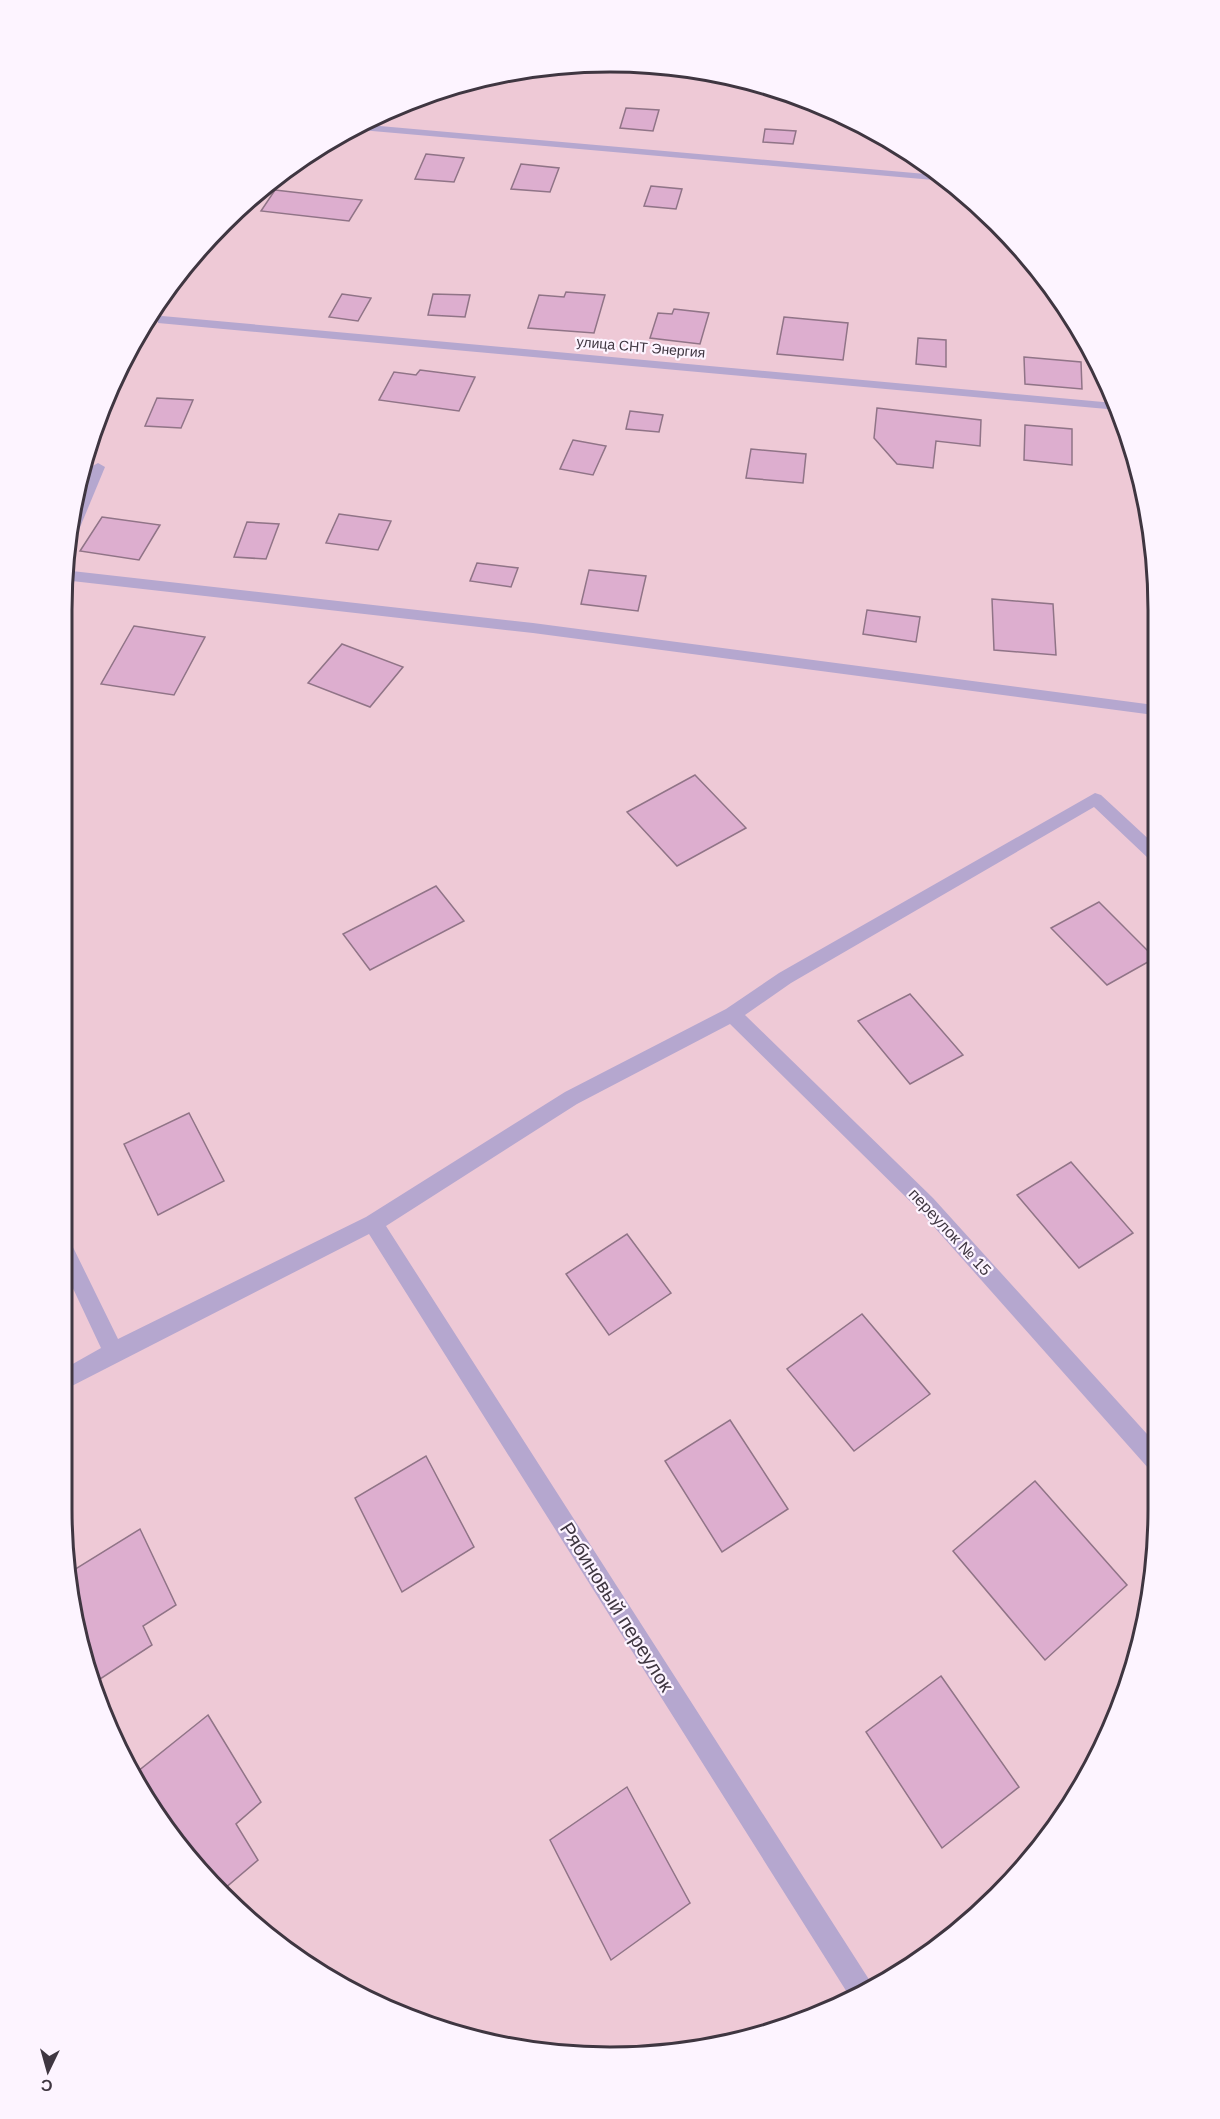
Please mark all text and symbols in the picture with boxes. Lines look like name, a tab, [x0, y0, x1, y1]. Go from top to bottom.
street label: улица СНТ Энергия	[576, 333, 706, 361]
street label: переулок № 15	[906, 1185, 995, 1279]
street label: Рябиновый переулок	[556, 1518, 678, 1696]
north arrow	[18, 2041, 78, 2101]
text: С	[40, 2076, 53, 2094]

